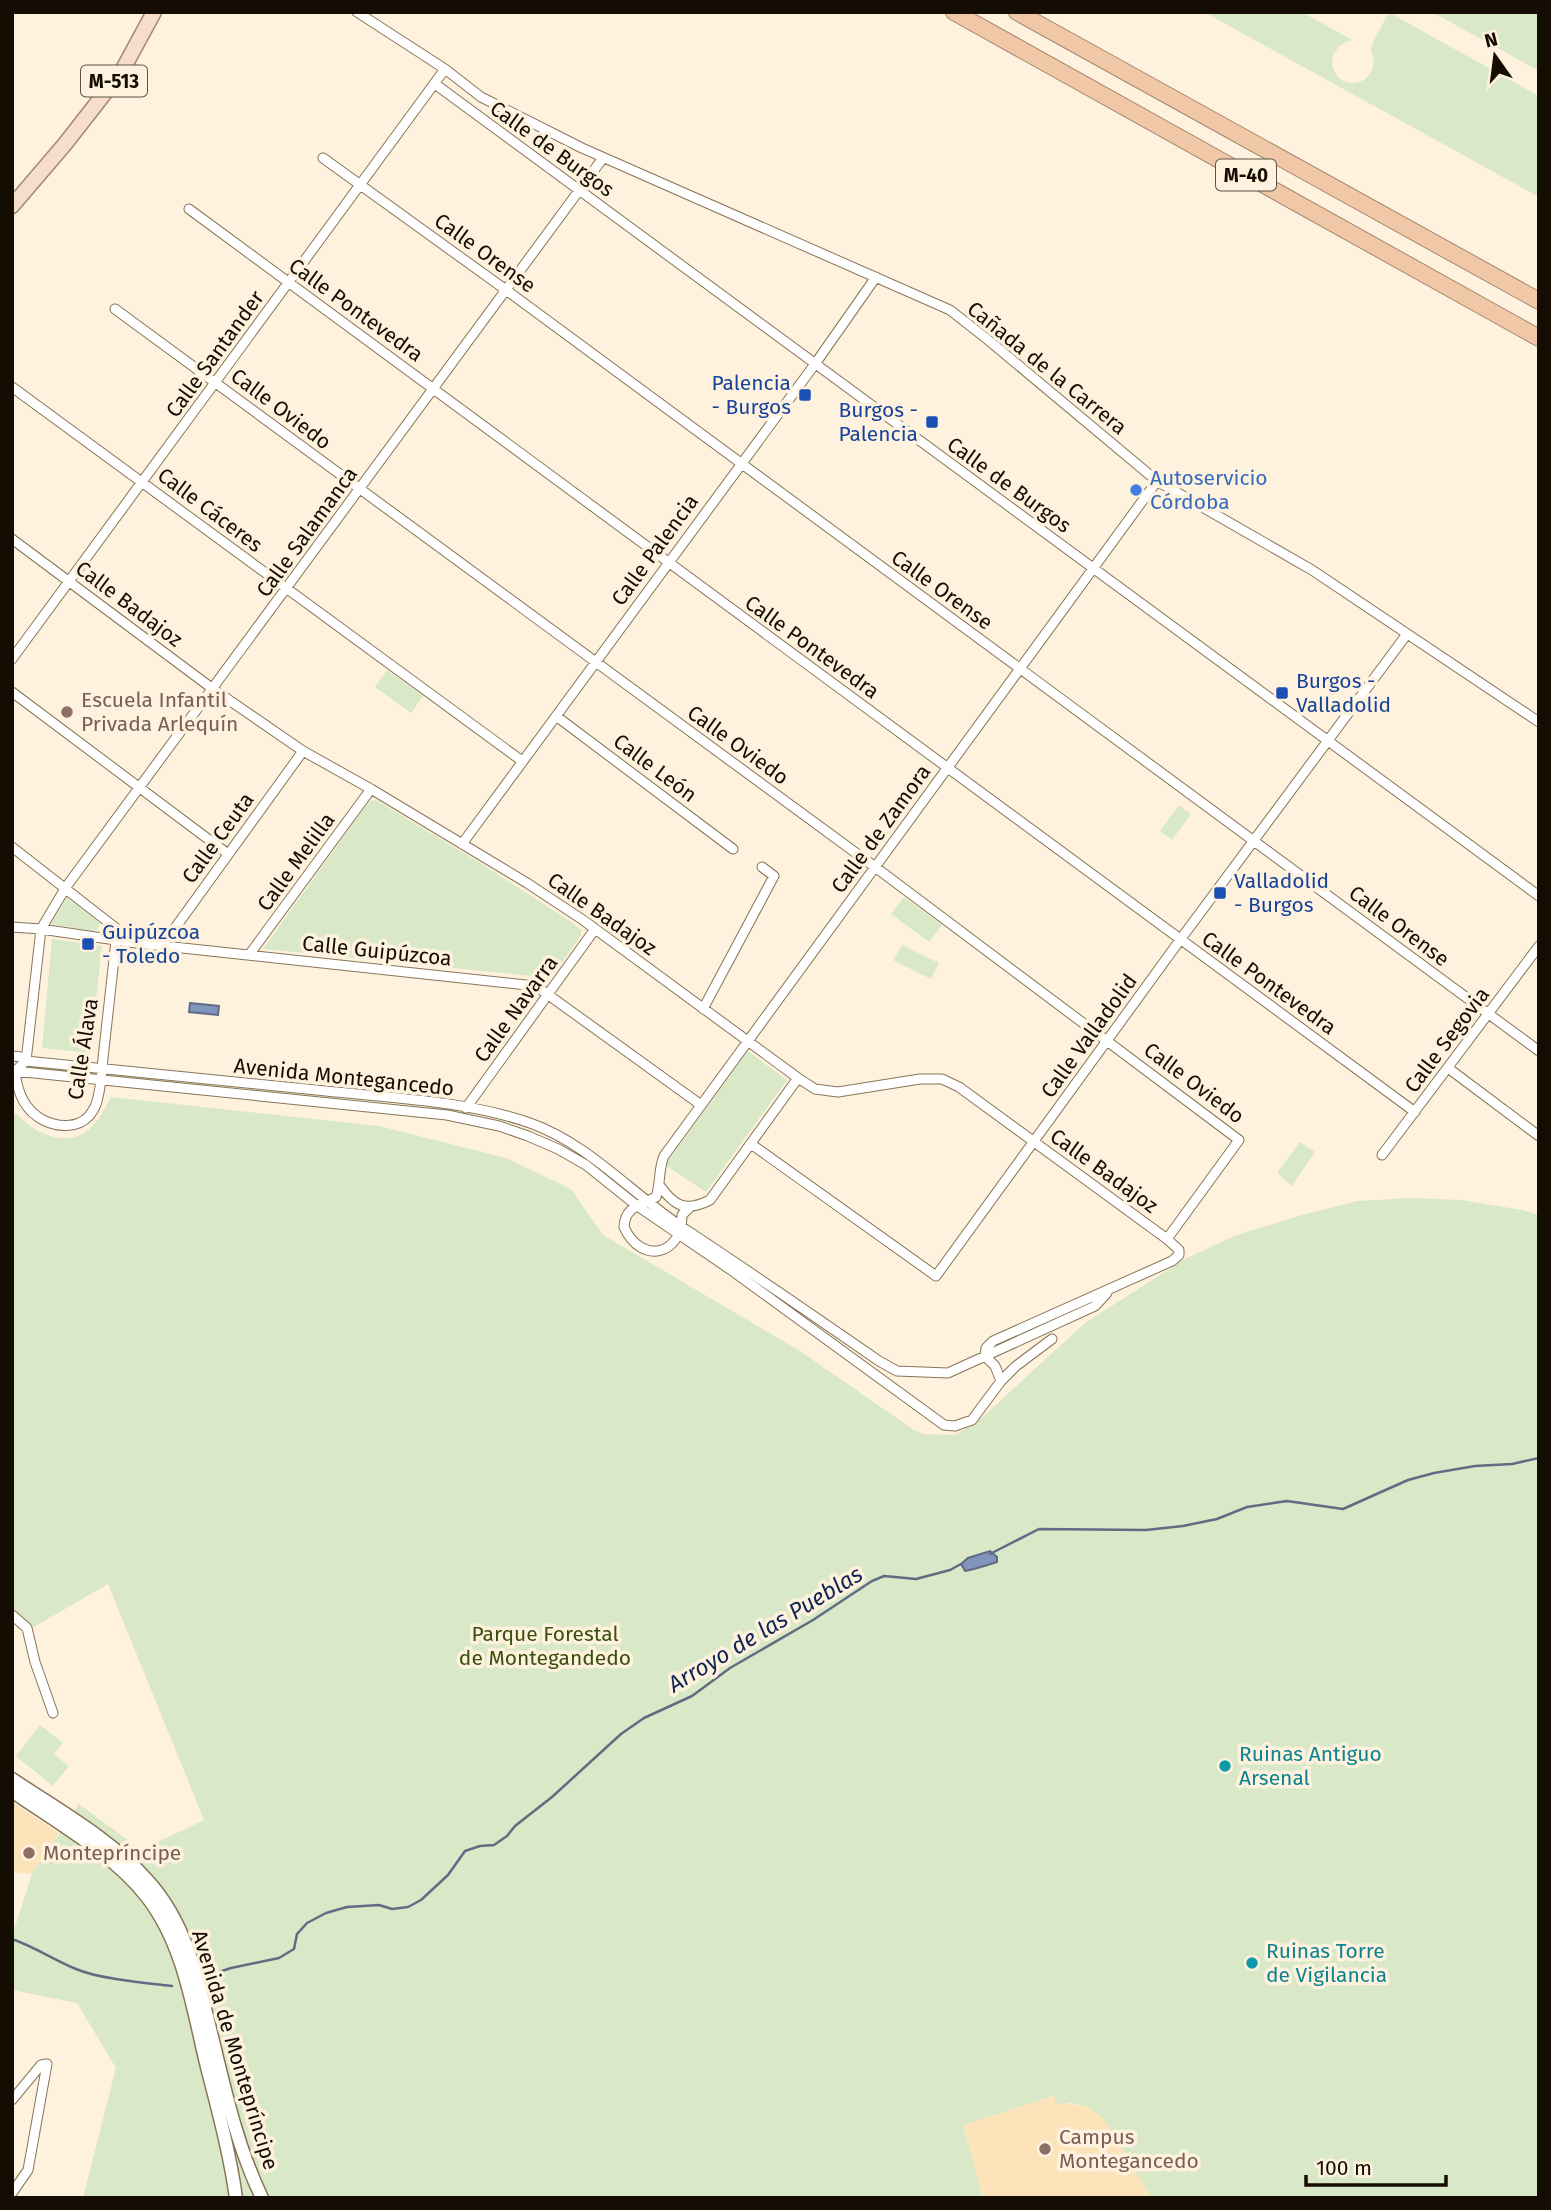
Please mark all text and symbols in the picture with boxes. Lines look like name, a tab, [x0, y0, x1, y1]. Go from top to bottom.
north arrow	[1460, 21, 1530, 91]
text: N	[1482, 27, 1500, 53]
road number: M-513	[81, 66, 147, 96]
street label: Calle de Burgos	[485, 95, 619, 203]
road number: M-40	[1216, 160, 1276, 190]
street label: Calle Orense	[429, 208, 541, 298]
street label: Calle Pontevedra	[284, 253, 428, 367]
street label: Calle Santander	[160, 286, 270, 422]
street label: Cañada de la Carrera	[962, 296, 1132, 440]
street label: Calle Oviedo	[226, 363, 336, 455]
place label: Palencia - Burgos	[712, 370, 791, 420]
marker: Palencia - Burgos	[797, 387, 813, 403]
place label: Burgos - Palencia	[839, 397, 918, 447]
marker: Burgos - Palencia	[924, 414, 940, 430]
street label: Calle de Burgos	[942, 431, 1076, 539]
street label: Calle Cáceres	[152, 462, 268, 558]
street label: Calle Salamanca	[251, 462, 363, 602]
place label: Autoservicio Córdoba	[1150, 465, 1268, 515]
marker: Autoservicio Córdoba	[1128, 482, 1144, 498]
street label: Calle Palencia	[606, 489, 704, 611]
street label: Calle Orense	[886, 545, 998, 635]
street label: Calle Badajoz	[70, 555, 188, 653]
street label: Calle Pontevedra	[740, 590, 884, 704]
place label: Burgos - Valladolid	[1296, 668, 1391, 718]
marker: Burgos - Valladolid	[1274, 685, 1290, 701]
place label: Escuela Infantil Privada Arlequín	[81, 687, 238, 737]
street label: Calle Oviedo	[682, 700, 794, 790]
marker: Escuela Infantil Privada Arlequín	[59, 704, 75, 720]
street label: Calle León	[608, 728, 702, 808]
street label: Calle de Zamora	[826, 760, 936, 898]
street label: Calle Ceuta	[176, 788, 260, 888]
street label: Calle Melilla	[252, 808, 340, 916]
street label: Calle Badajoz	[542, 867, 662, 961]
place label: Valladolid - Burgos	[1234, 868, 1329, 918]
street label: Calle Orense	[1344, 880, 1454, 972]
marker: Valladolid - Burgos	[1212, 885, 1228, 901]
place label: Guipúzcoa - Toledo	[102, 919, 200, 969]
street label: Calle Pontevedra	[1197, 926, 1341, 1040]
street label: Calle Guipúzcoa	[301, 930, 453, 972]
marker: Guipúzcoa - Toledo	[80, 936, 96, 952]
street label: Calle Navarra	[469, 950, 563, 1068]
street label: Calle Valladolid	[1035, 969, 1143, 1103]
street label: Calle Segovia	[1399, 982, 1495, 1098]
street label: Calle Álava	[62, 996, 104, 1102]
street label: Calle Oviedo	[1139, 1037, 1249, 1129]
street label: Avenida Montegancedo	[233, 1053, 455, 1101]
street label: Calle Badajoz	[1045, 1123, 1163, 1219]
water label: Arroyo de las Pueblas	[662, 1560, 868, 1699]
park label: Parque Forestal de Montegandedo	[459, 1621, 631, 1671]
place label: Ruinas Antiguo Arsenal	[1239, 1741, 1382, 1791]
marker: Ruinas Antiguo Arsenal	[1217, 1758, 1233, 1774]
place label: Montepríncipe	[43, 1840, 181, 1866]
marker: Montepríncipe	[21, 1845, 37, 1861]
street label: Avenida de Montepríncipe	[186, 1927, 284, 2173]
place label: Ruinas Torre de Vigilancia	[1266, 1938, 1387, 1988]
marker: Ruinas Torre de Vigilancia	[1244, 1955, 1260, 1971]
place label: Campus Montegancedo	[1059, 2124, 1199, 2174]
marker: Campus Montegancedo	[1037, 2141, 1053, 2157]
scale bar	[1306, 2144, 1446, 2188]
text: 100 m	[1316, 2155, 1372, 2181]

